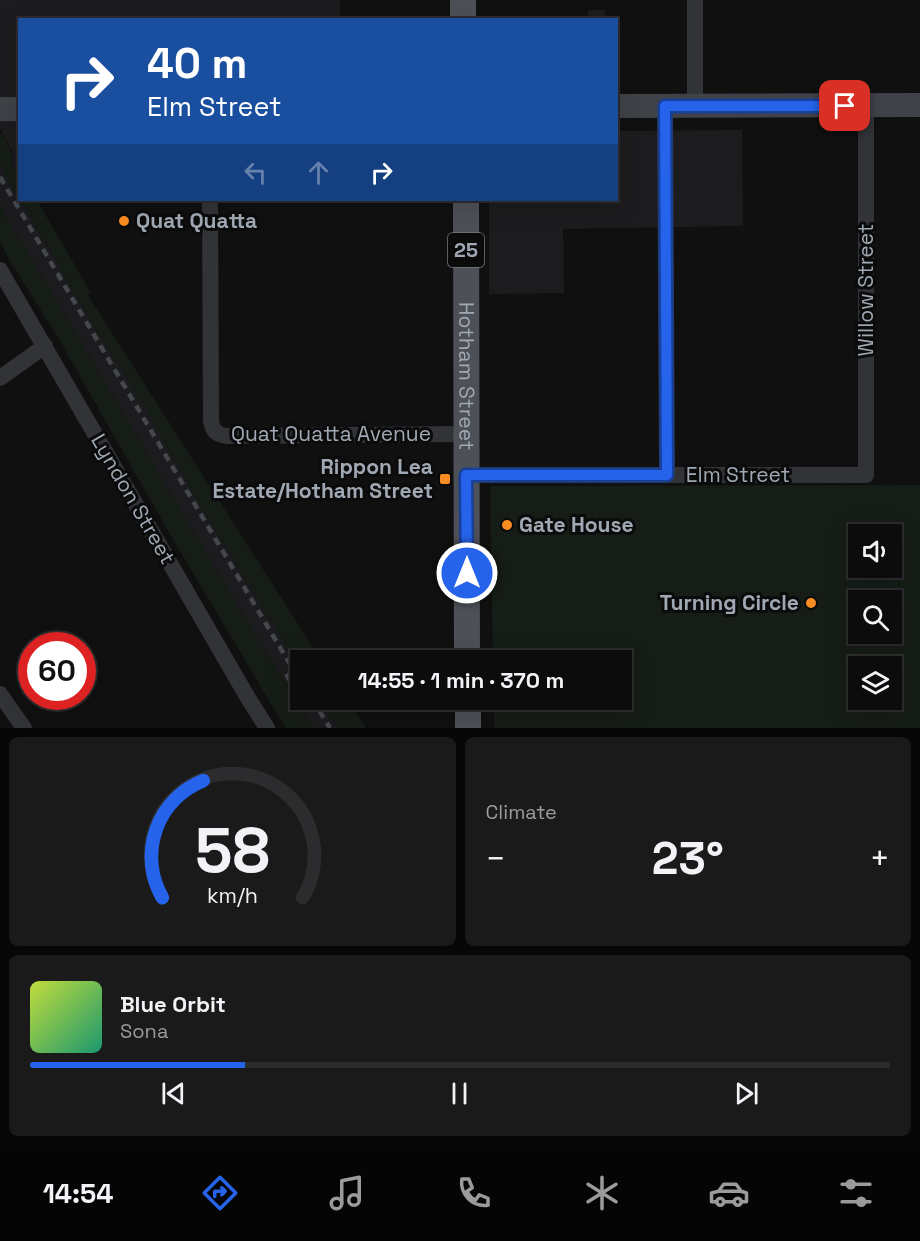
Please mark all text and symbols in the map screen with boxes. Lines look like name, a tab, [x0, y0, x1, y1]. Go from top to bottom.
text: 40 m	[147, 37, 247, 90]
icon: right	[48, 42, 126, 120]
pin	[819, 80, 870, 131]
text: Elm Street	[147, 89, 281, 124]
icon: arrive	[828, 89, 861, 122]
icon: left	[239, 156, 272, 189]
icon: ahead	[302, 156, 335, 189]
icon: right	[365, 156, 398, 189]
place label: Quat Quatta	[136, 207, 257, 234]
marker: Quat Quatta	[117, 214, 131, 228]
street label: Willow Street	[852, 224, 879, 356]
road number: 25	[448, 233, 484, 267]
street label: Hotham Street	[453, 302, 481, 450]
street label: Quat Quatta Avenue	[231, 420, 431, 447]
street label: Lyndon Street	[85, 429, 182, 569]
place label: Rippon Lea Estate/Hotham Street	[213, 453, 433, 504]
street label: Elm Street	[686, 461, 790, 488]
marker: Rippon Lea Estate/Hotham Street	[438, 472, 452, 486]
place label: Gate House	[519, 511, 634, 538]
marker: Gate House	[500, 518, 514, 532]
map controls	[848, 524, 902, 710]
button: sound	[848, 524, 902, 578]
position arrow	[435, 541, 499, 605]
place label: Turning Circle	[660, 589, 799, 616]
button: search	[848, 590, 902, 644]
marker: Turning Circle	[804, 596, 818, 610]
speed limit sign: 60	[18, 632, 96, 710]
button: layers	[848, 656, 902, 710]
text: 14:55 · 1 min · 370 m	[358, 666, 564, 694]
text: Climate	[486, 799, 557, 825]
text: 58	[195, 811, 270, 890]
text: 23°	[652, 830, 724, 887]
text: −	[486, 838, 506, 880]
text: +	[870, 838, 890, 880]
text: km/h	[207, 883, 258, 910]
text: Blue Orbit	[120, 990, 226, 1018]
text: Sona	[120, 1018, 168, 1044]
icon: previous	[157, 1077, 190, 1110]
icon: pause	[443, 1077, 476, 1110]
icon: next	[730, 1077, 763, 1110]
icon: directions	[199, 1172, 241, 1214]
icon: music	[326, 1172, 368, 1214]
icon: phone	[453, 1172, 495, 1214]
icon: climate	[581, 1172, 623, 1214]
icon: car	[708, 1172, 750, 1214]
icon: filters	[835, 1172, 877, 1214]
text: 14:54	[43, 1176, 113, 1211]

